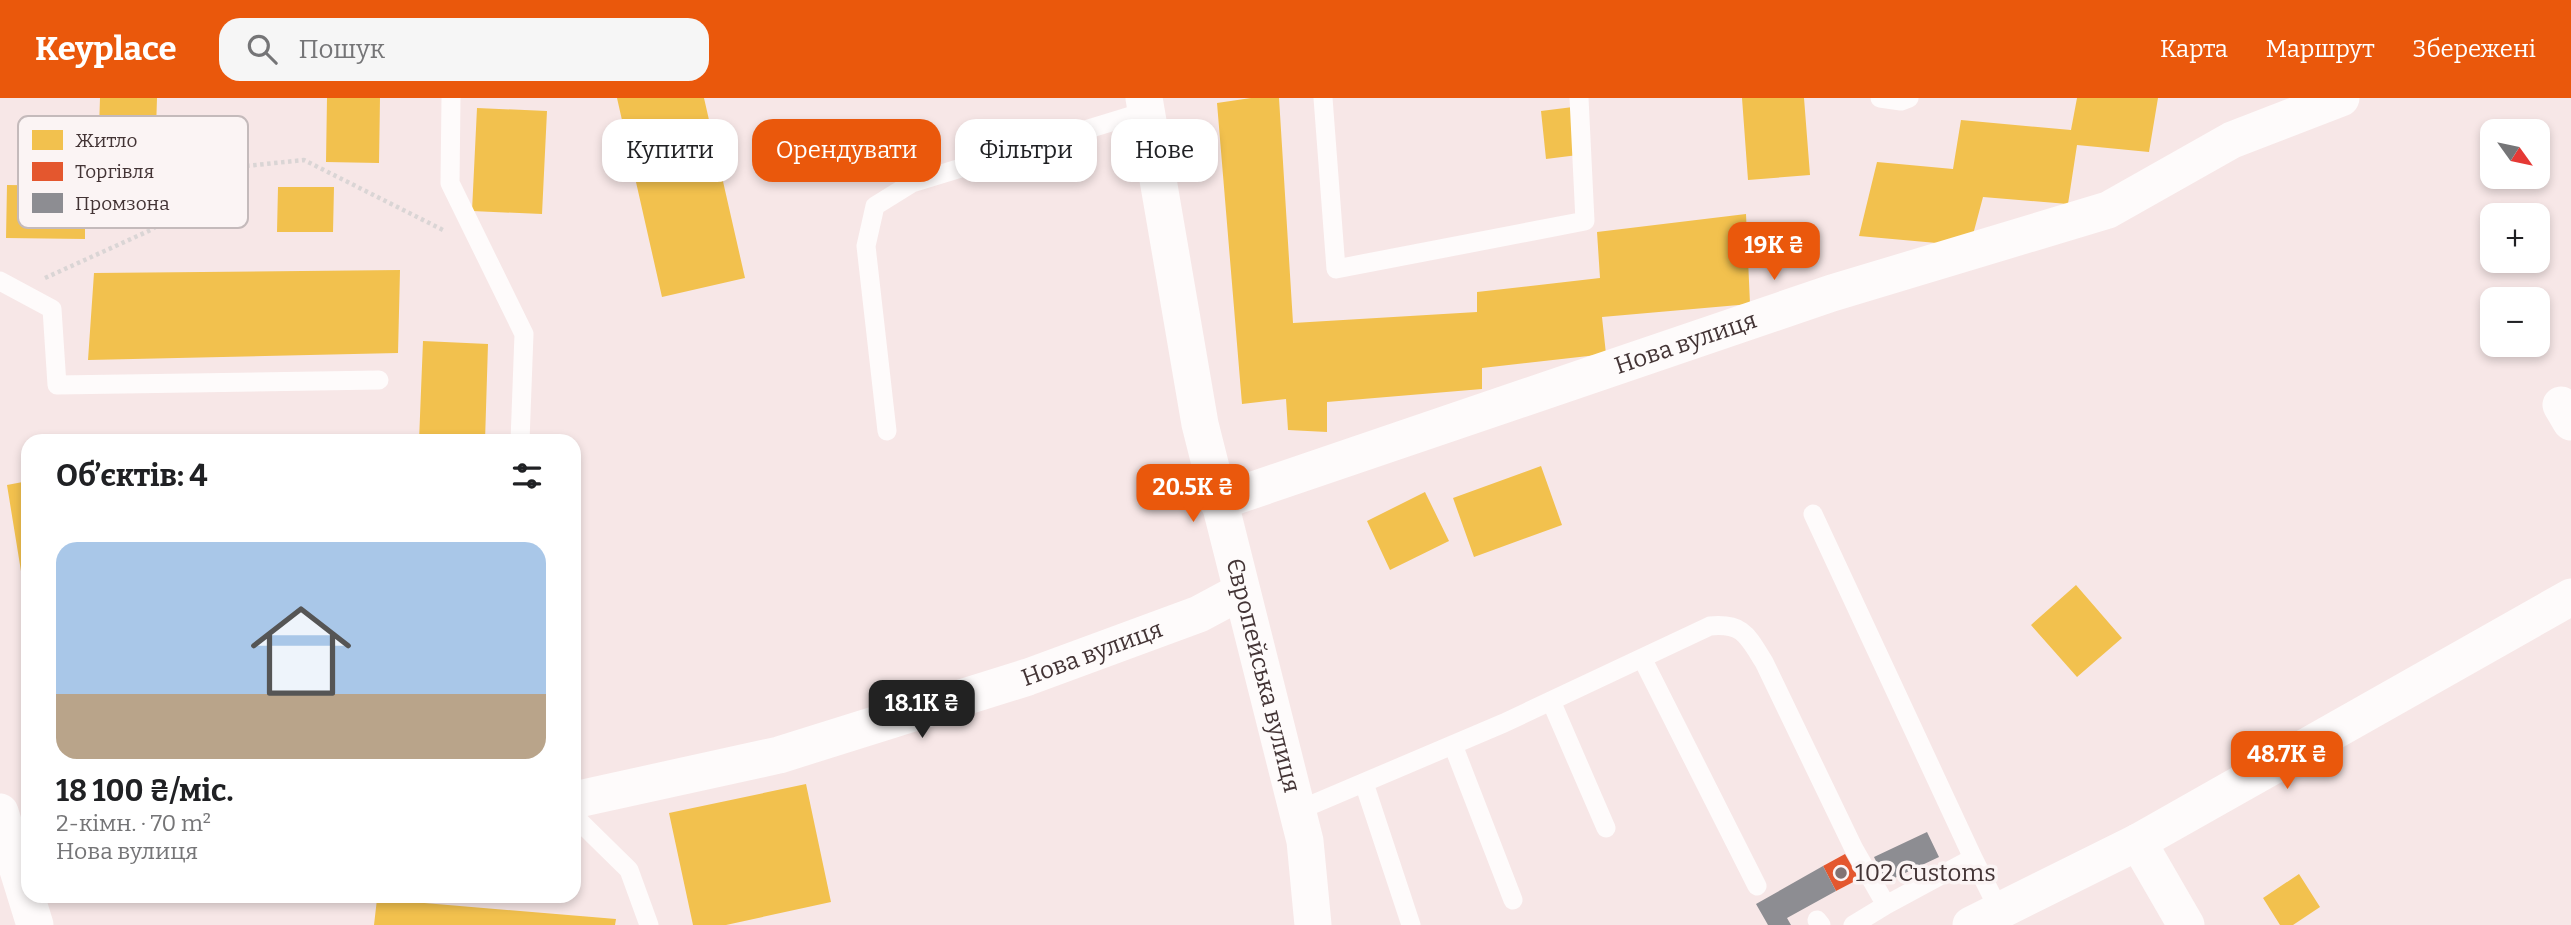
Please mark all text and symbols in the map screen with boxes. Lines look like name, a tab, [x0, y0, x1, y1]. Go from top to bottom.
search box	[219, 18, 709, 81]
text: Keyplace	[35, 29, 177, 69]
icon: search	[243, 30, 281, 68]
text: Пошук	[299, 34, 385, 65]
text: Карта	[2160, 35, 2228, 63]
text: Маршрут	[2266, 35, 2375, 63]
text: Збережені	[2413, 35, 2536, 63]
legend	[18, 116, 248, 228]
chip: Купити	[602, 119, 738, 182]
chip: Орендувати	[752, 119, 941, 182]
chip: Фільтри	[955, 119, 1097, 182]
chip: Нове	[1111, 119, 1218, 182]
north arrow	[2480, 119, 2550, 189]
map controls	[2480, 119, 2550, 357]
text: Житло	[75, 129, 138, 152]
text: Торгівля	[75, 160, 154, 183]
text: Промзона	[75, 192, 170, 215]
button: +	[2480, 203, 2550, 273]
pin: 19K ₴	[1725, 222, 1823, 282]
text: 19K ₴	[1744, 231, 1804, 259]
button: −	[2480, 287, 2550, 357]
street label: Нова вулиця	[1611, 306, 1760, 380]
icon: filters	[508, 457, 546, 495]
text: Об’єктів: 4	[56, 458, 208, 494]
pin: 20.5K ₴	[1128, 464, 1258, 524]
text: 20.5K ₴	[1152, 473, 1234, 501]
street label: Європейська вулиця	[1220, 555, 1306, 795]
icon: home	[238, 588, 364, 714]
street label: Нова вулиця	[1018, 615, 1166, 692]
pin: 18.1K ₴	[857, 680, 987, 740]
text: 18.1K ₴	[885, 689, 959, 717]
pin: 48.7K ₴	[2222, 732, 2352, 791]
text: 48.7K ₴	[2247, 740, 2327, 768]
text: 18 100 ₴/міс.	[56, 773, 233, 809]
text: 2-кімн. · 70 m²	[56, 809, 211, 837]
text: Нова вулиця	[56, 837, 198, 865]
place label: 102 Customs	[1855, 859, 1996, 887]
marker: 102 Customs	[1833, 865, 1849, 881]

